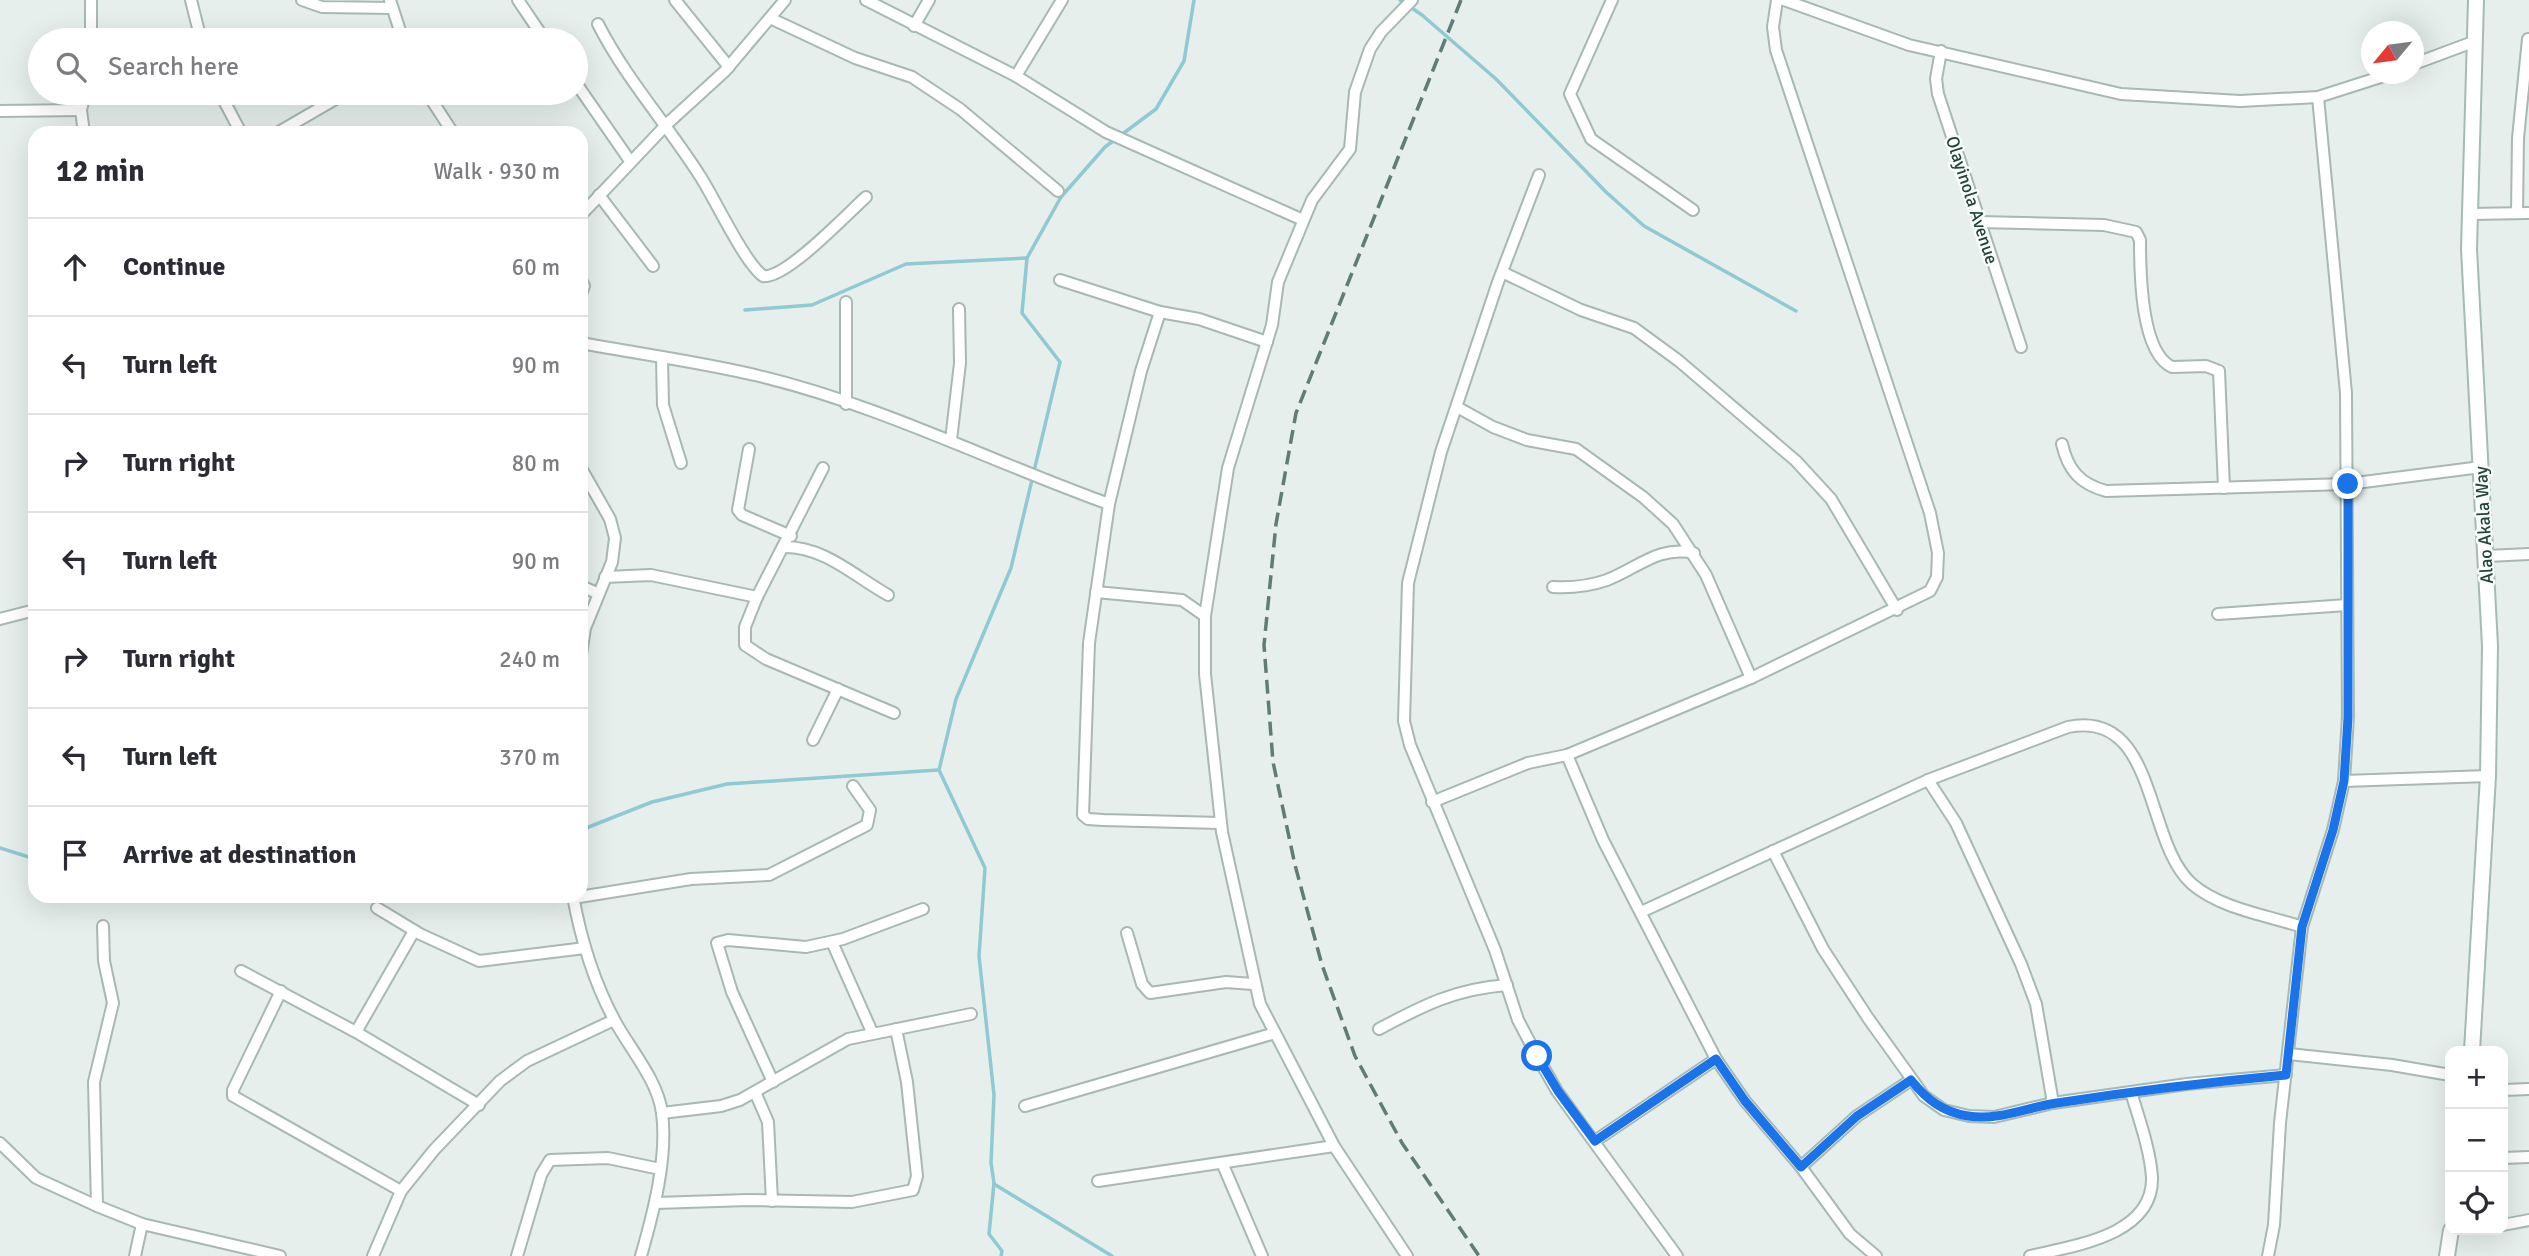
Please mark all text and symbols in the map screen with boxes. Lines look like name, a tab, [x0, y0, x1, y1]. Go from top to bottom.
north arrow	[2361, 21, 2424, 84]
search box	[28, 28, 588, 105]
icon: search	[52, 48, 90, 86]
text: Search here	[108, 51, 239, 83]
street label: Olayinola Avenue	[1941, 133, 2003, 267]
text: 12 min	[56, 153, 145, 190]
text: Walk · 930 m	[434, 157, 560, 186]
icon: ahead	[56, 248, 94, 286]
text: Continue	[123, 251, 225, 283]
text: 60 m	[512, 253, 560, 282]
icon: left	[56, 346, 94, 384]
text: Turn left	[123, 349, 217, 381]
text: 90 m	[512, 351, 560, 380]
icon: right	[56, 444, 94, 482]
text: Turn right	[123, 447, 235, 479]
text: 80 m	[512, 449, 560, 478]
street label: Alao Akala Way	[2470, 465, 2498, 585]
route end	[2332, 468, 2363, 499]
icon: left	[56, 542, 94, 580]
text: Turn left	[123, 545, 217, 577]
text: 90 m	[512, 547, 560, 576]
icon: right	[56, 640, 94, 678]
text: Turn right	[123, 643, 235, 675]
text: 240 m	[499, 645, 560, 674]
icon: left	[56, 738, 94, 776]
text: Turn left	[123, 741, 217, 773]
text: 370 m	[499, 743, 560, 772]
icon: arrive	[56, 836, 94, 874]
text: Arrive at destination	[123, 839, 356, 871]
route start	[1521, 1040, 1552, 1071]
map controls	[2445, 1046, 2508, 1235]
button: +	[2445, 1046, 2508, 1109]
button: −	[2445, 1109, 2508, 1172]
button: locate	[2445, 1172, 2508, 1235]

